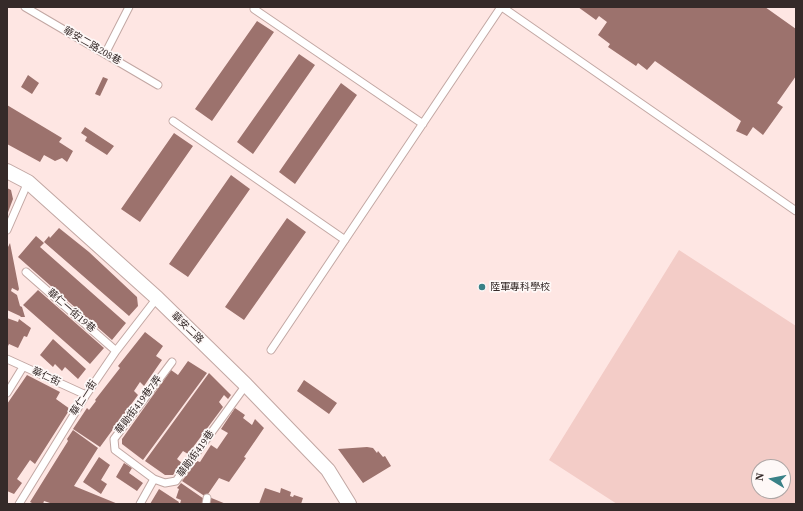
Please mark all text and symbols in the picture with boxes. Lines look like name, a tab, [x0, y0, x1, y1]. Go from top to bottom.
street label: 華安二路208巷	[61, 25, 123, 67]
place label: 陸軍專科學校	[490, 281, 550, 293]
marker: 陸軍專科學校	[477, 282, 487, 292]
street label: 華仁一街19巷	[44, 287, 98, 335]
street label: 華安二路	[168, 310, 206, 346]
street label: 華仁街	[30, 365, 62, 389]
street label: 華勛街419巷7弄	[113, 373, 165, 437]
street label: 華仁一街	[68, 378, 100, 418]
street label: 華勛街419巷	[175, 428, 217, 480]
north arrow	[751, 459, 791, 499]
text: N	[752, 472, 768, 482]

